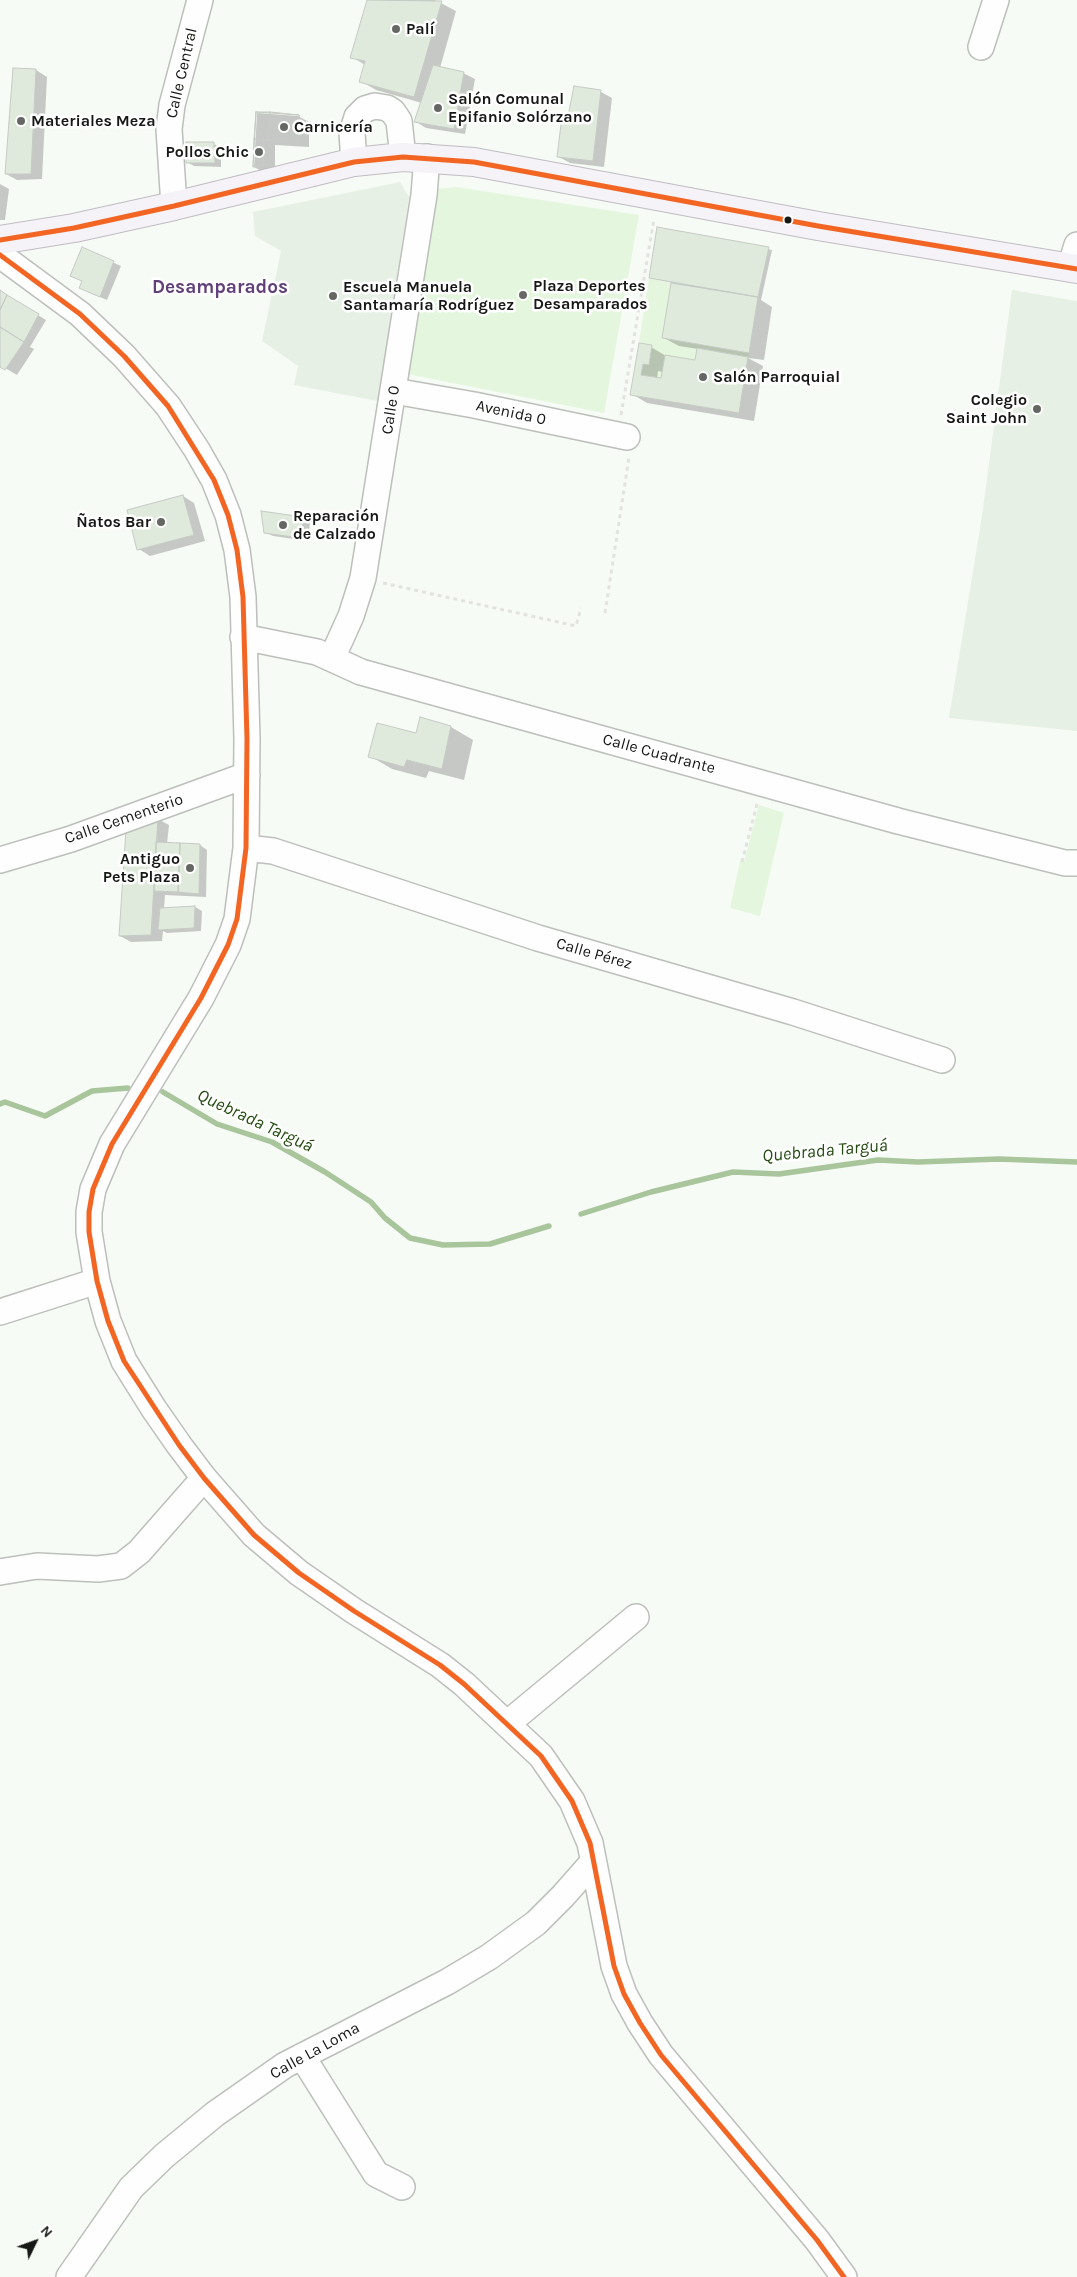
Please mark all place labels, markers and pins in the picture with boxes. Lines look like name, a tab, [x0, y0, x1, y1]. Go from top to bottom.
place label: Palí	[406, 19, 435, 39]
marker: Palí	[390, 23, 402, 35]
place label: Salón Comunal Epifanio Solórzano	[448, 89, 592, 127]
marker: Salón Comunal Epifanio Solórzano	[432, 102, 444, 114]
place label: Materiales Meza	[31, 111, 156, 131]
marker: Materiales Meza	[15, 115, 27, 127]
place label: Carnicería	[294, 117, 373, 137]
marker: Carnicería	[278, 121, 290, 133]
place label: Pollos Chic	[166, 142, 249, 162]
marker: Pollos Chic	[253, 146, 265, 158]
unlabelled marker	[783, 215, 793, 225]
place label: Plaza Deportes Desamparados	[533, 276, 648, 314]
place label: Escuela Manuela Santamaría Rodríguez	[343, 277, 514, 315]
marker: Plaza Deportes Desamparados	[517, 289, 529, 301]
marker: Escuela Manuela Santamaría Rodríguez	[327, 290, 339, 302]
place label: Salón Parroquial	[713, 367, 840, 387]
marker: Salón Parroquial	[697, 371, 709, 383]
place label: Colegio Saint John	[946, 390, 1027, 428]
marker: Colegio Saint John	[1031, 403, 1043, 415]
place label: Reparación de Calzado	[293, 506, 379, 544]
place label: Ñatos Bar	[76, 512, 151, 532]
marker: Ñatos Bar	[155, 516, 167, 528]
marker: Reparación de Calzado	[277, 519, 289, 531]
place label: Antiguo Pets Plaza	[103, 849, 180, 887]
marker: Antiguo Pets Plaza	[184, 862, 196, 874]

